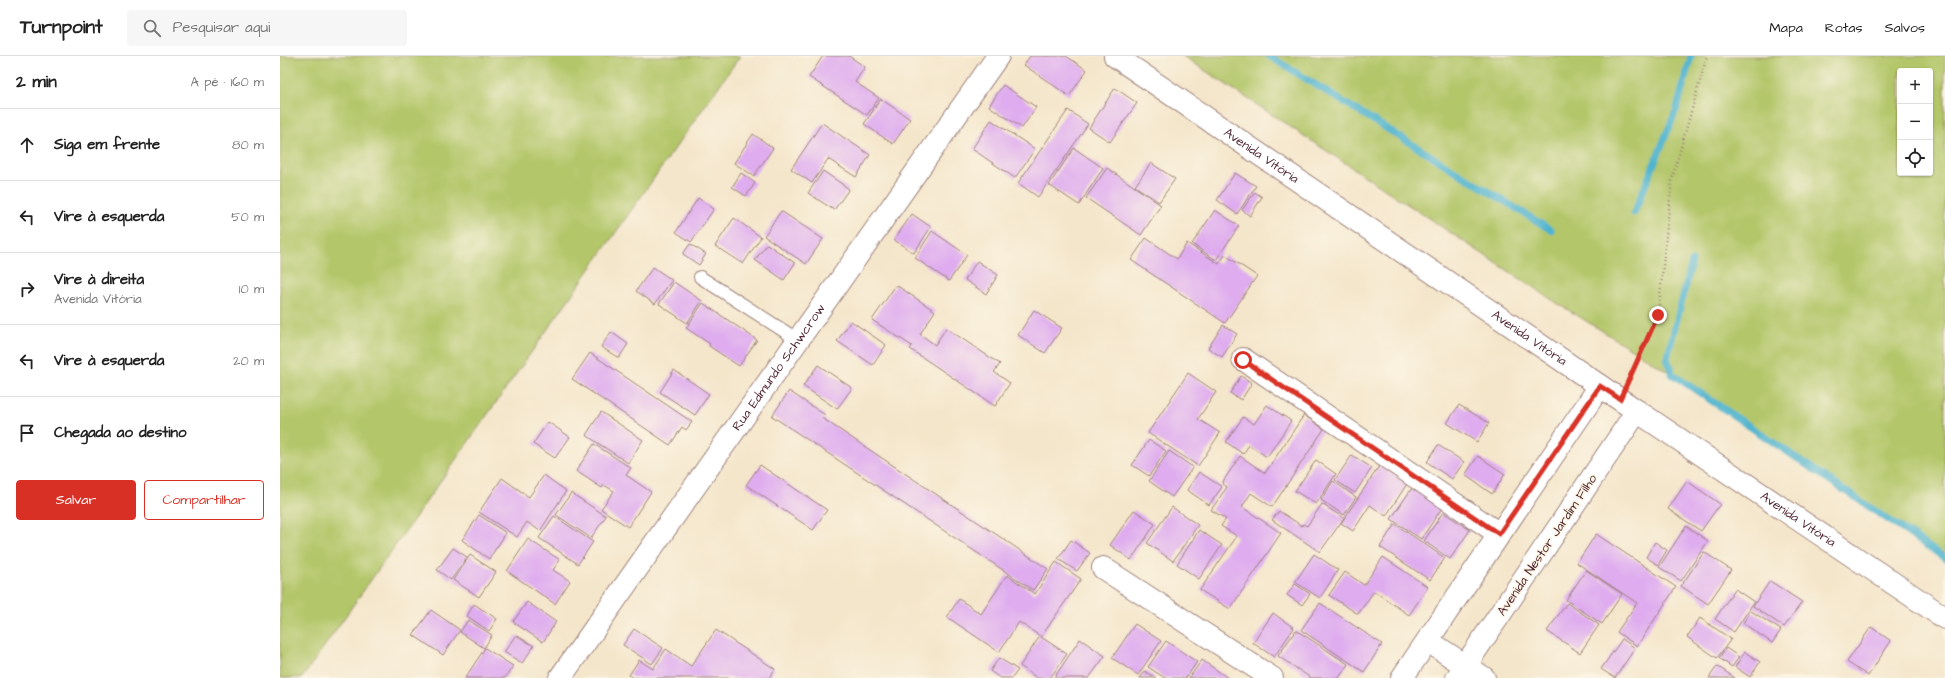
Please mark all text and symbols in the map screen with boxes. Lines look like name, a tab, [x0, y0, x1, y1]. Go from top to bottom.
search box	[127, 10, 407, 46]
text: Turnpoint	[20, 14, 103, 41]
icon: search	[141, 17, 163, 39]
text: Pesquisar aqui	[173, 17, 270, 38]
text: Mapa	[1769, 18, 1803, 38]
text: Rotas	[1825, 18, 1863, 38]
text: Salvos	[1885, 18, 1925, 38]
map controls	[1897, 68, 1933, 176]
button: +	[1897, 68, 1933, 104]
text: 2 min	[16, 70, 57, 94]
text: A pé · 160 m	[191, 73, 264, 91]
button: −	[1897, 104, 1933, 140]
street label: Avenida Vitória	[1220, 123, 1303, 188]
icon: ahead	[16, 134, 38, 156]
text: Siga em frente	[54, 134, 160, 155]
text: 80 m	[232, 136, 264, 154]
button: locate	[1897, 140, 1933, 176]
icon: left	[16, 206, 38, 228]
text: Vire à esquerda	[54, 206, 164, 227]
text: 50 m	[231, 208, 264, 226]
text: Vire à direita	[54, 269, 144, 290]
icon: right	[16, 278, 38, 300]
text: 10 m	[239, 280, 264, 298]
text: Avenida Vitória	[54, 290, 142, 308]
street label: Rua Edmundo Schwcrow	[728, 300, 830, 434]
street label: Avenida Vitória	[1488, 306, 1571, 370]
route end	[1649, 306, 1667, 324]
icon: left	[16, 350, 38, 372]
text: Vire à esquerda	[54, 350, 164, 371]
route start	[1234, 351, 1252, 369]
text: 20 m	[233, 352, 264, 370]
icon: arrive	[16, 422, 38, 444]
text: Chegada ao destino	[54, 422, 187, 443]
street label: Avenida Nestor Jardim Filho	[1493, 470, 1602, 619]
button: Salvar	[16, 480, 136, 520]
button: Compartilhar	[144, 480, 264, 520]
street label: Avenida Vitória	[1757, 487, 1840, 551]

